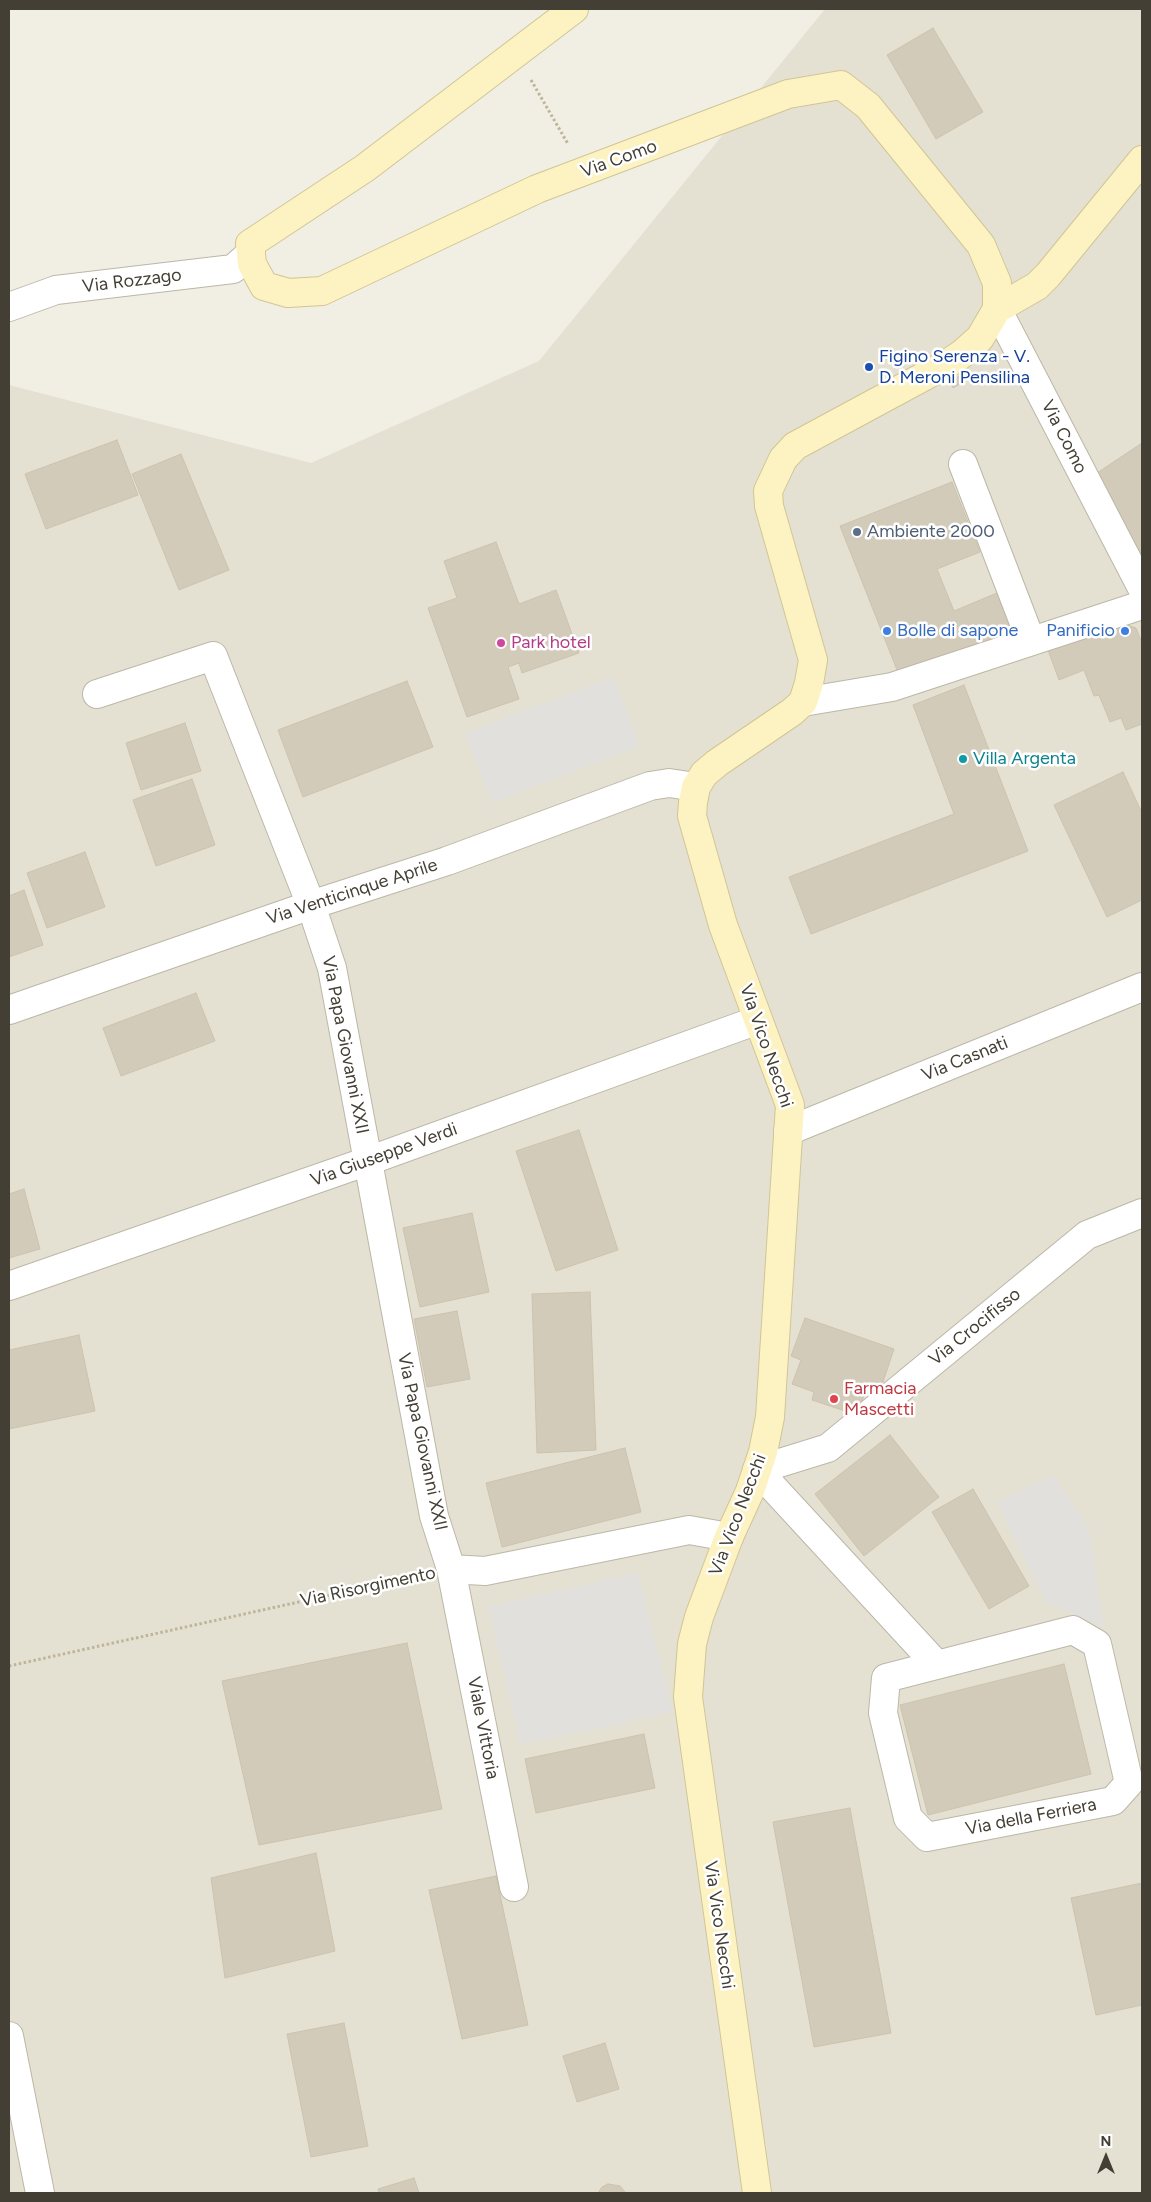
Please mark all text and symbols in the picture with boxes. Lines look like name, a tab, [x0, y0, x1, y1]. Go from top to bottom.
street label: Via Como	[578, 135, 660, 183]
street label: Via Rozzago	[81, 264, 183, 298]
place label: Figino Serenza - V. D. Meroni Pensilina	[879, 346, 1030, 388]
marker: Figino Serenza - V. D. Meroni Pensilina	[863, 361, 875, 373]
street label: Via Como	[1036, 397, 1092, 477]
place label: Ambiente 2000	[867, 521, 995, 543]
marker: Ambiente 2000	[851, 526, 863, 538]
place label: Bolle di sapone	[897, 620, 1018, 642]
place label: Panificio	[1046, 620, 1115, 642]
marker: Bolle di sapone	[881, 625, 893, 637]
marker: Panificio	[1119, 625, 1131, 637]
place label: Park hotel	[511, 632, 591, 654]
marker: Park hotel	[495, 637, 507, 649]
place label: Villa Argenta	[973, 748, 1076, 770]
marker: Villa Argenta	[957, 753, 969, 765]
street label: Via Venticinque Aprile	[264, 854, 440, 930]
street label: Via Papa Giovanni XXII	[317, 954, 373, 1136]
street label: Via Vico Necchi	[735, 981, 797, 1111]
street label: Via Casnati	[919, 1032, 1011, 1086]
street label: Via Giuseppe Verdi	[308, 1118, 460, 1192]
street label: Via Crocifisso	[925, 1283, 1025, 1371]
street label: Via Papa Giovanni XXII	[393, 1351, 451, 1533]
place label: Farmacia Mascetti	[844, 1378, 917, 1420]
marker: Farmacia Mascetti	[828, 1393, 840, 1405]
street label: Via Vico Necchi	[705, 1451, 771, 1579]
street label: Via Risorgimento	[298, 1562, 438, 1612]
street label: Viale Vittoria	[462, 1675, 504, 1781]
street label: Via della Ferriera	[964, 1794, 1098, 1840]
street label: Via Vico Necchi	[699, 1860, 739, 1990]
north arrow	[1081, 2132, 1131, 2182]
text: N	[1101, 2133, 1111, 2150]

